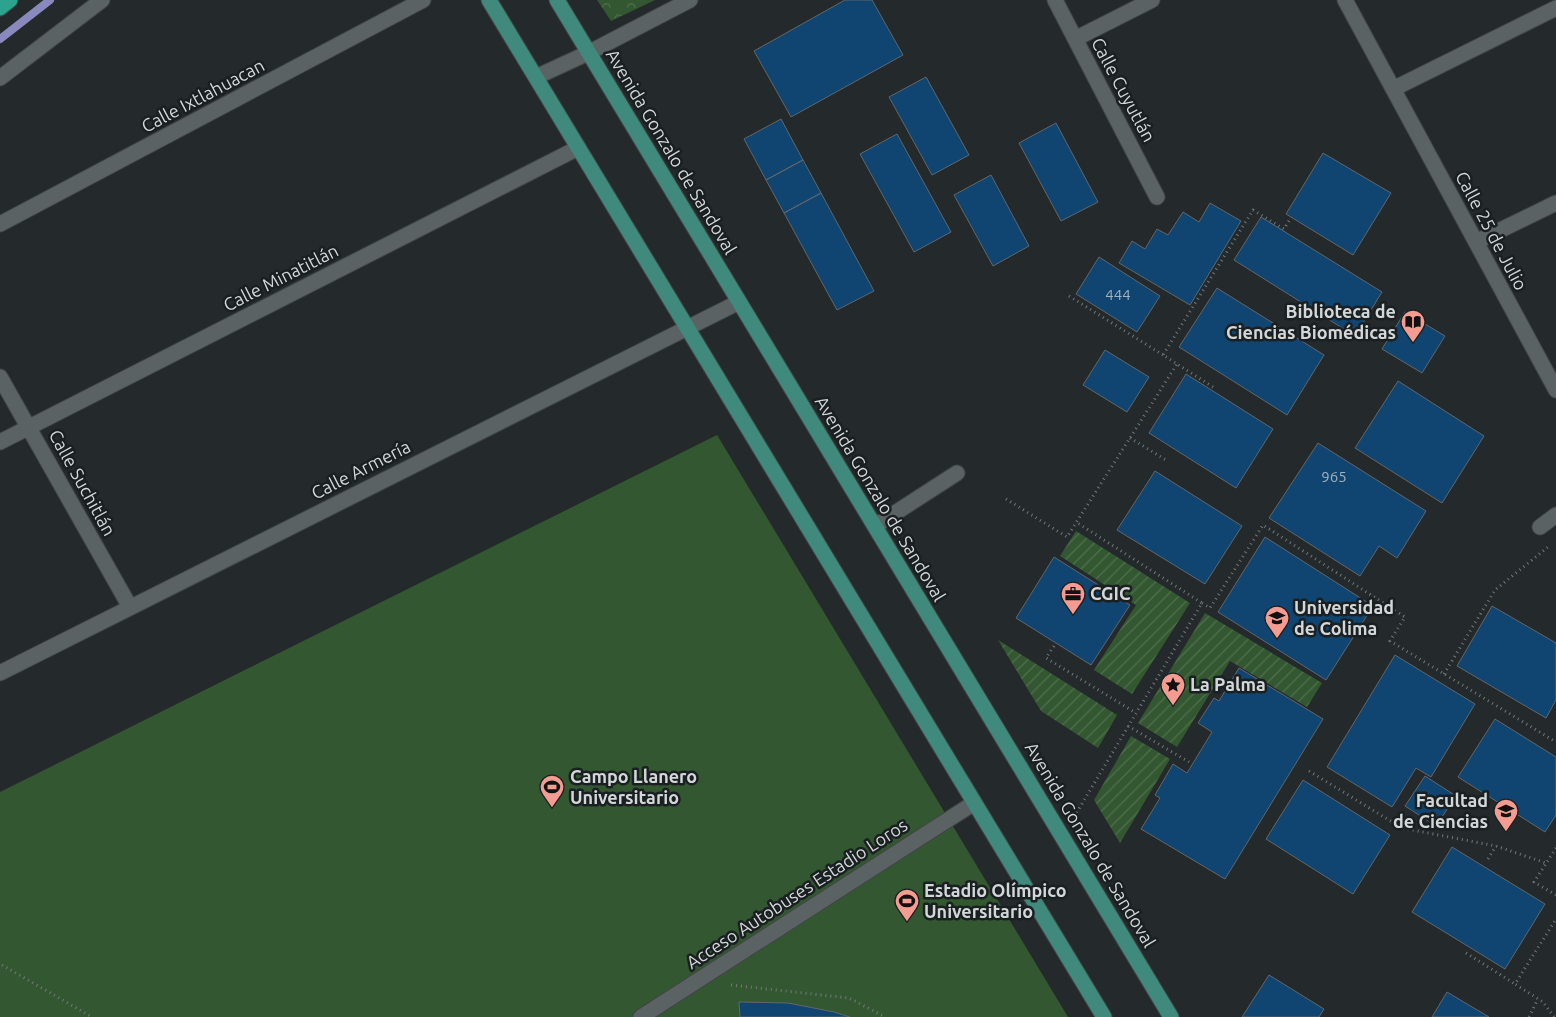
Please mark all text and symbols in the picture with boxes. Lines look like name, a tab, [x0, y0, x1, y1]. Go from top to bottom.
street label: Calle Cuyutlán	[1088, 34, 1160, 145]
street label: Avenida Gonzalo de Sandoval	[603, 45, 741, 258]
street label: Calle Ixtlahuacan	[138, 54, 267, 136]
street label: Calle 25 de Julio	[1452, 168, 1532, 293]
street label: Calle Minatitlán	[220, 240, 341, 315]
house number: 444	[1105, 286, 1131, 303]
place label: Biblioteca de Ciencias Biomédicas	[1226, 301, 1396, 342]
library icon: Biblioteca de Ciencias Biomédicas	[1400, 309, 1426, 343]
street label: Avenida Gonzalo de Sandoval	[812, 392, 950, 605]
street label: Calle Suchitlán	[46, 426, 120, 539]
street label: Calle Armería	[308, 436, 413, 503]
house number: 965	[1321, 468, 1347, 485]
office icon: CGIC	[1060, 581, 1086, 615]
place label: CGIC	[1090, 583, 1131, 603]
place label: Universidad de Colima	[1294, 597, 1394, 638]
school or university icon: Universidad de Colima	[1264, 605, 1290, 639]
place icon: La Palma	[1160, 672, 1186, 706]
place label: La Palma	[1190, 674, 1266, 694]
street label: Avenida Gonzalo de Sandoval	[1022, 738, 1160, 951]
place label: Campo Llanero Universitario	[570, 766, 697, 807]
sports icon: Campo Llanero Universitario	[539, 774, 565, 808]
place label: Facultad de Ciencias	[1393, 790, 1488, 831]
school or university icon: Facultad de Ciencias	[1493, 798, 1519, 832]
street label: Acceso Autobuses Estadio Loros	[682, 814, 911, 972]
place label: Estadio Olímpico Universitario	[924, 880, 1067, 921]
sports icon: Estadio Olímpico Universitario	[894, 888, 920, 922]

